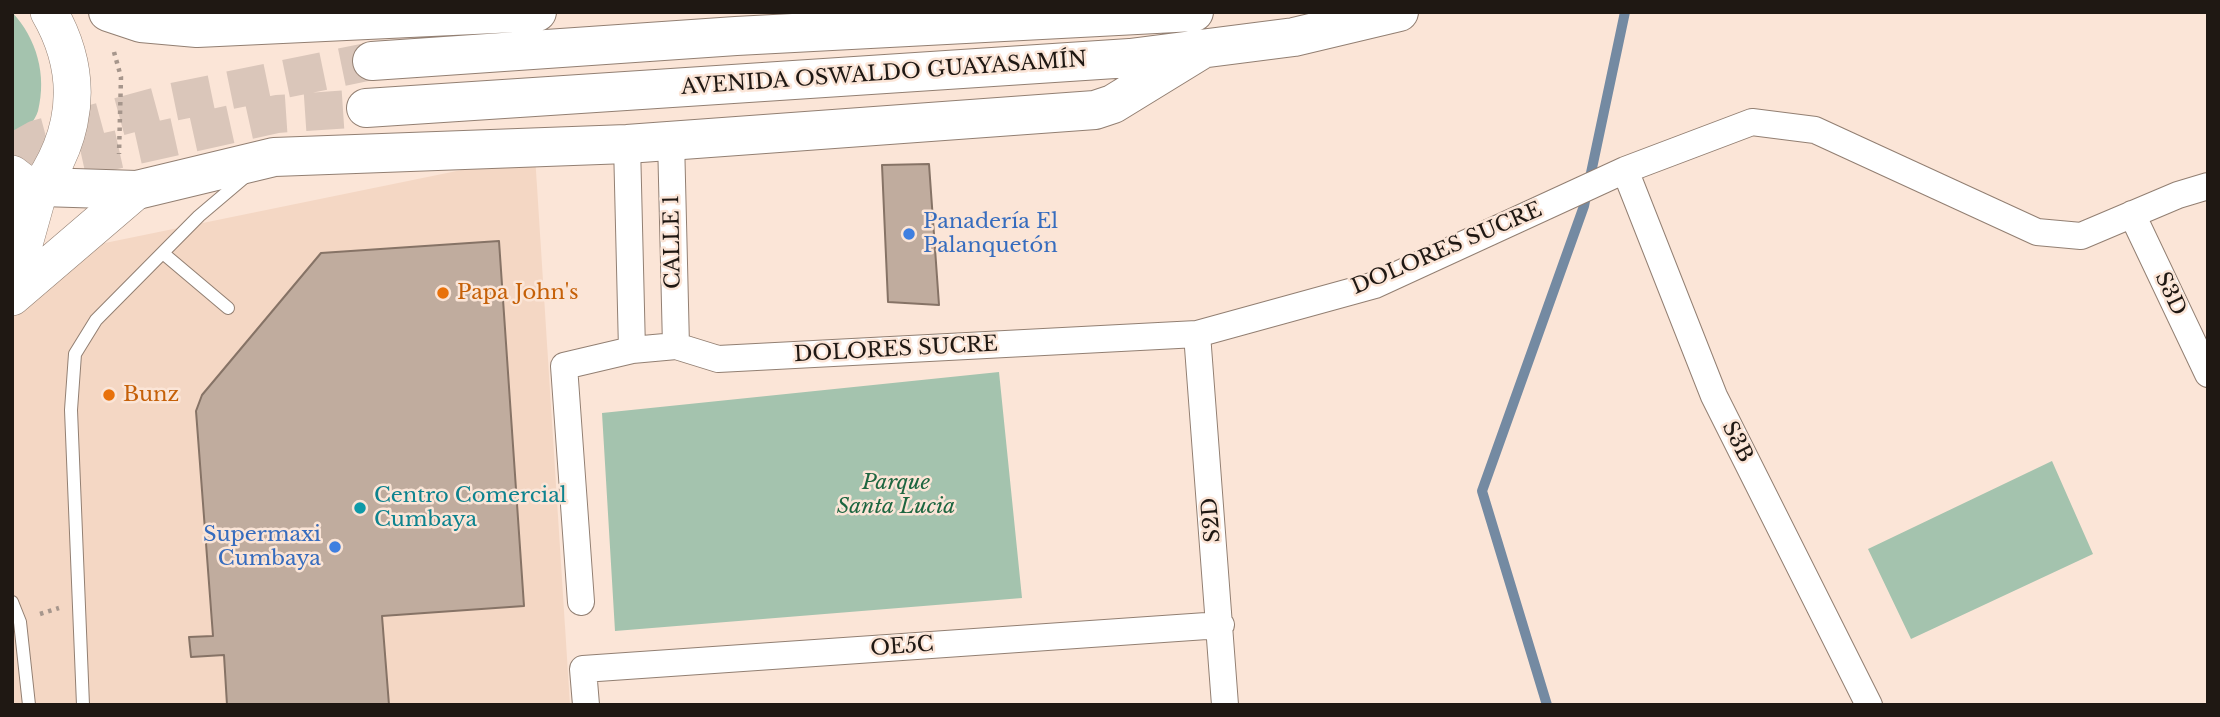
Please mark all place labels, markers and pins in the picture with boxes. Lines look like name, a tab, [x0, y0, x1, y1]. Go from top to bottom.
place label: Panadería El Palanquetón	[923, 209, 1058, 259]
marker: Panadería El Palanquetón	[901, 226, 917, 242]
place label: Papa John's	[457, 280, 578, 306]
marker: Papa John's	[435, 285, 451, 301]
place label: Bunz	[123, 382, 179, 408]
marker: Bunz	[101, 387, 117, 403]
place label: Centro Comercial Cumbaya	[374, 483, 567, 533]
marker: Centro Comercial Cumbaya	[352, 500, 368, 516]
place label: Supermaxi Cumbaya	[203, 522, 321, 572]
marker: Supermaxi Cumbaya	[327, 539, 343, 555]

